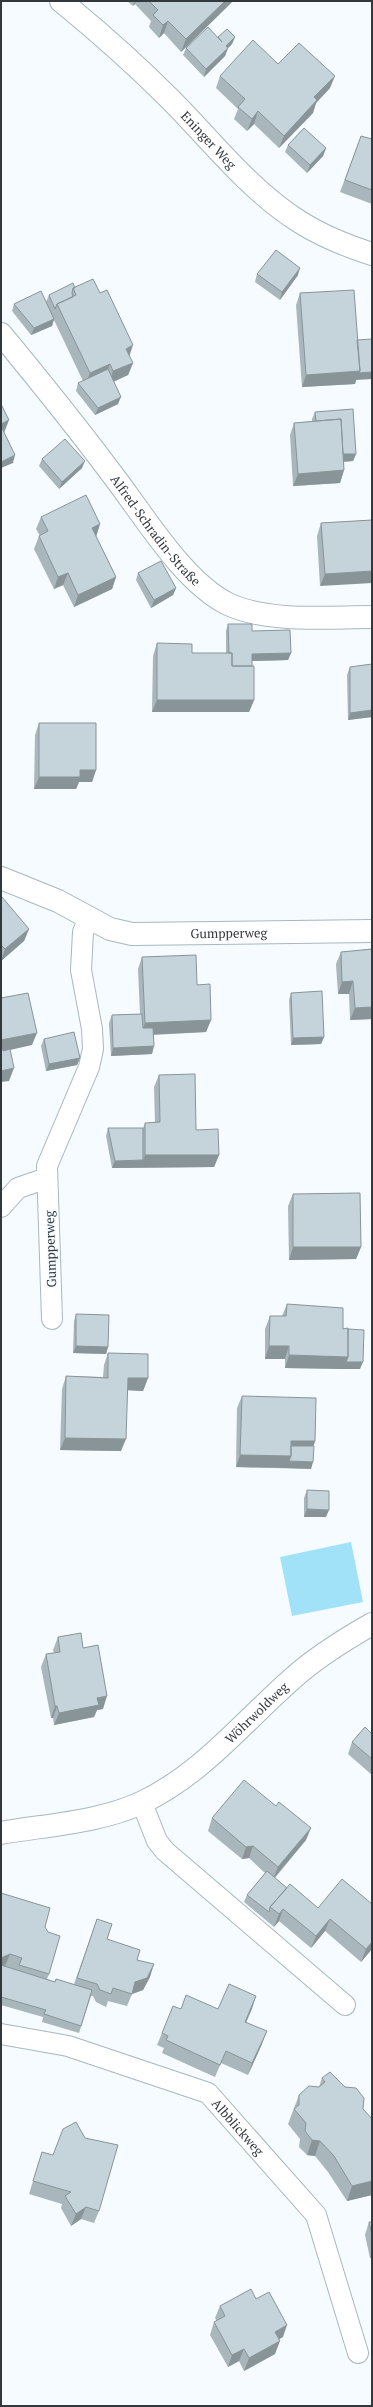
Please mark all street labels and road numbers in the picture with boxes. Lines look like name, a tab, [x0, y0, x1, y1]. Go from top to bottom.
street label: Eninger Weg	[177, 107, 240, 173]
street label: Alfred-Schradin-Straße	[107, 471, 205, 590]
street label: Gumpperweg	[190, 923, 268, 942]
street label: Gumpperweg	[40, 1210, 60, 1288]
street label: Wöhrwoldweg	[221, 1678, 292, 1747]
street label: Albblickweg	[208, 2095, 268, 2159]

